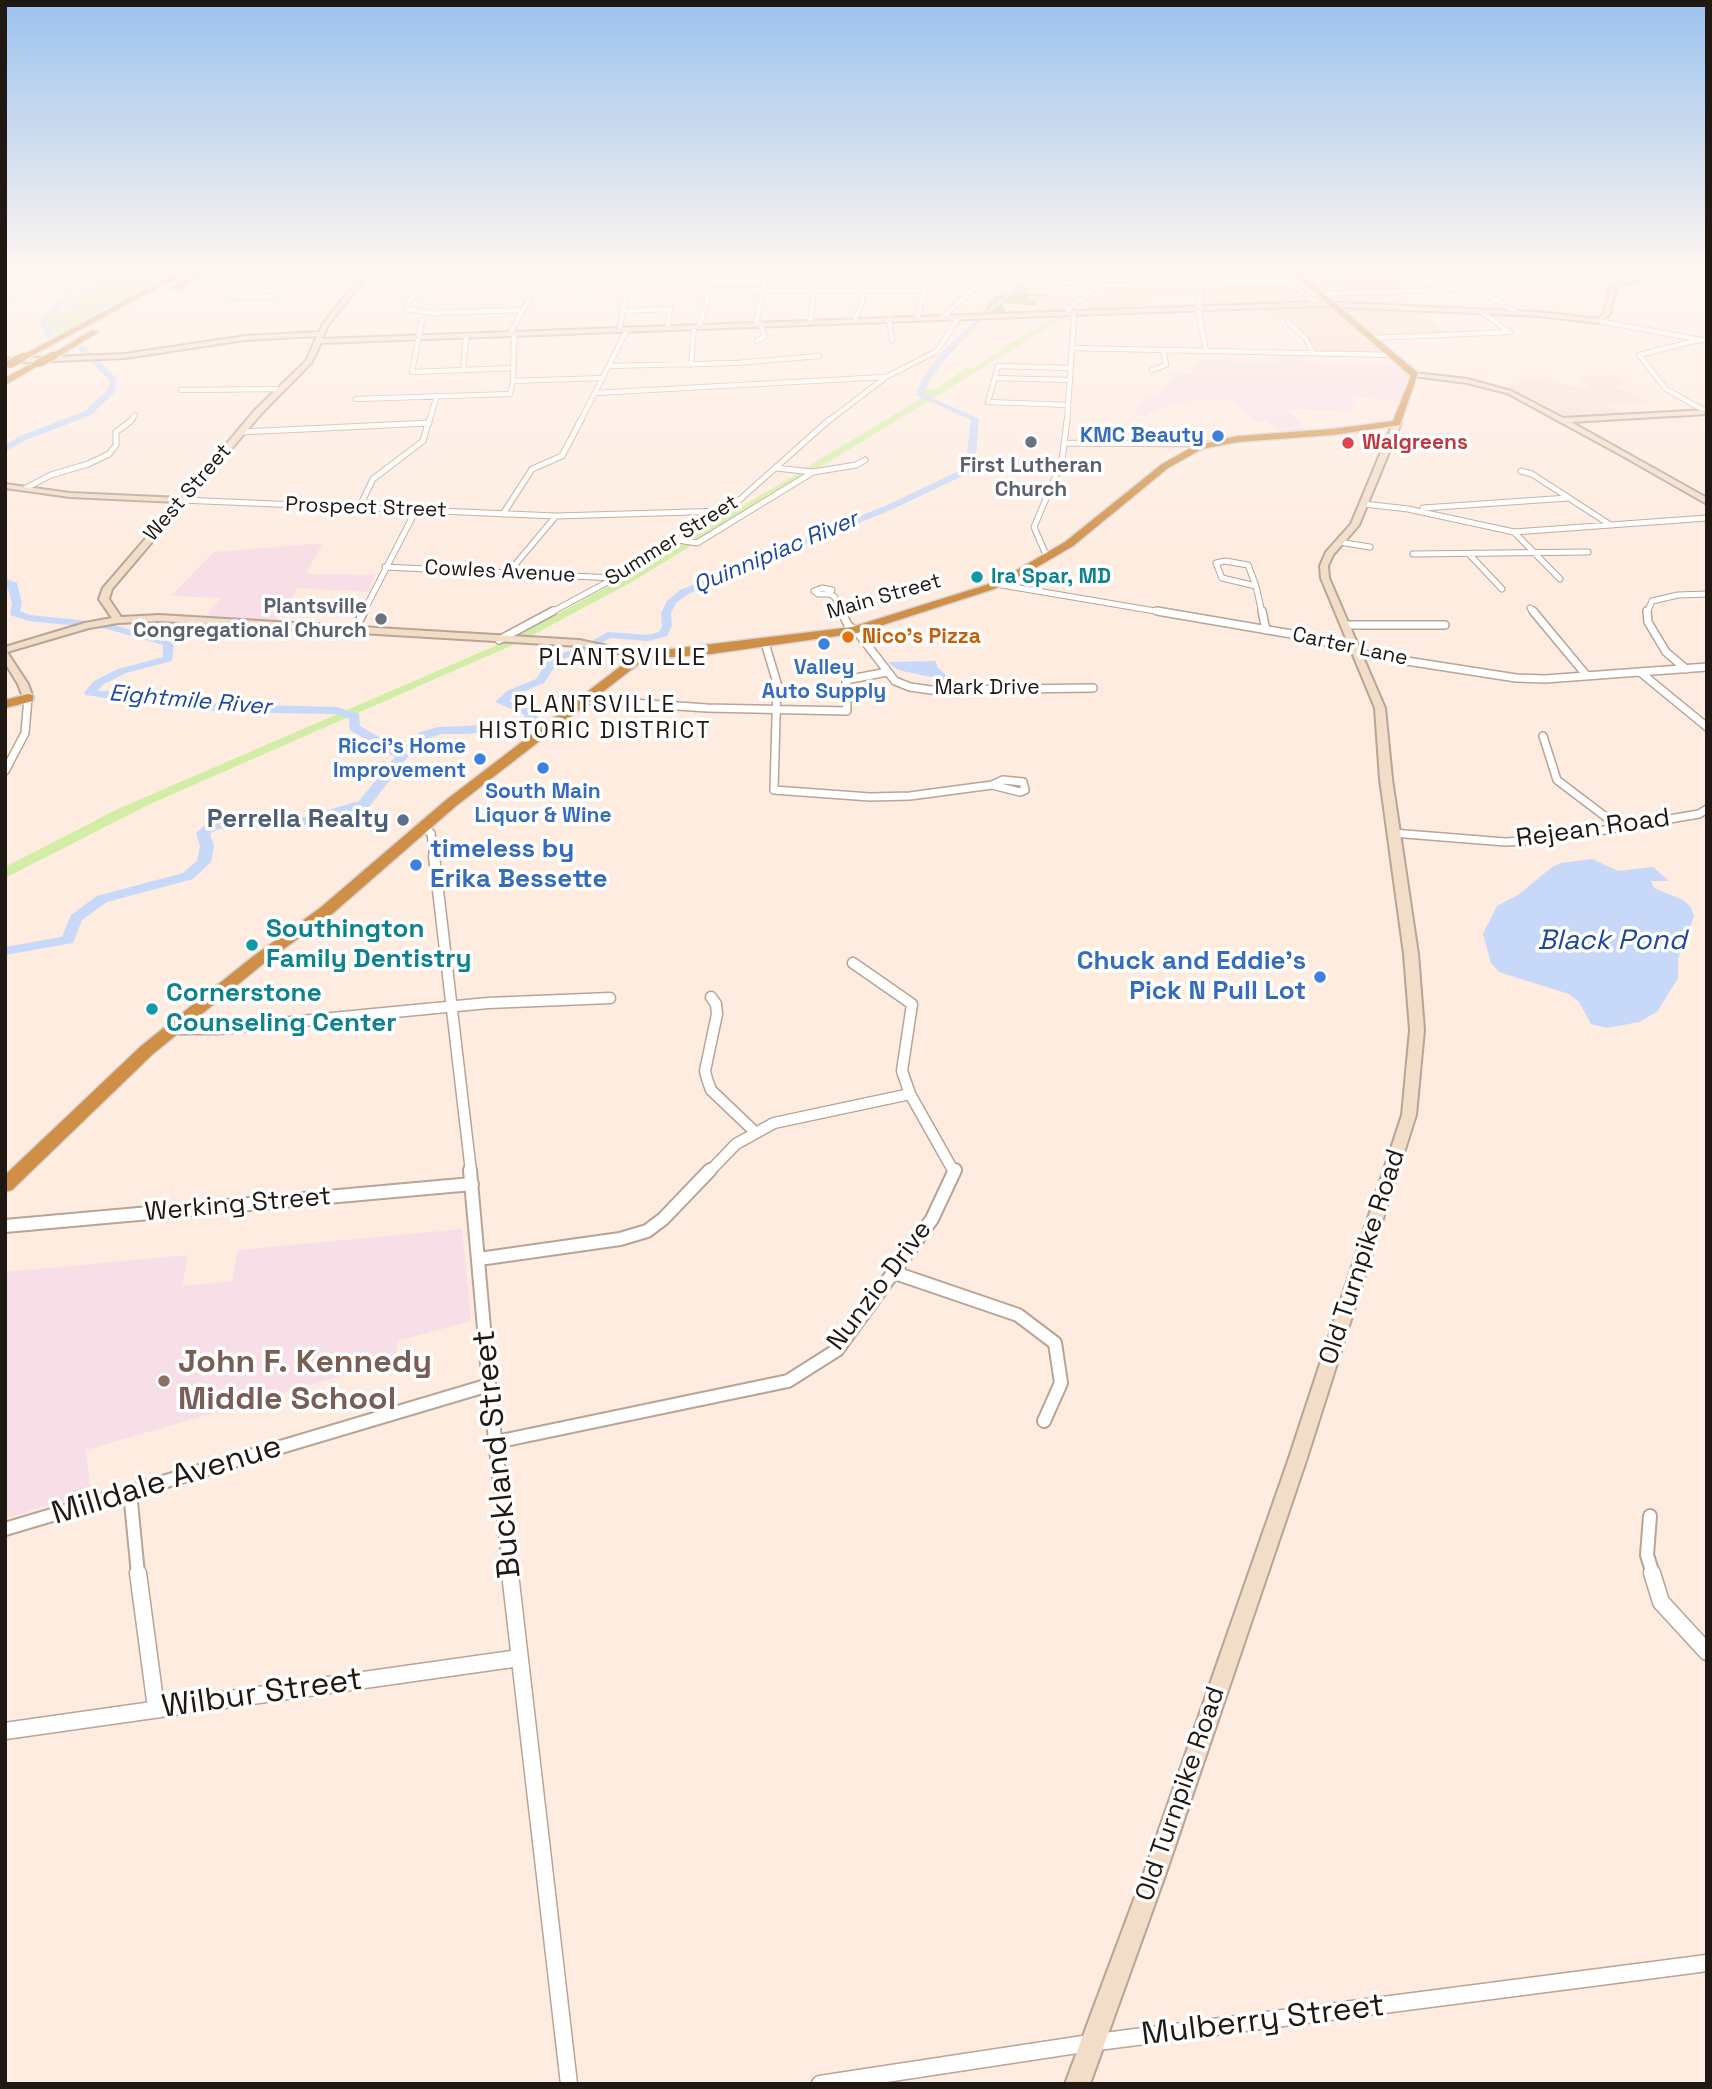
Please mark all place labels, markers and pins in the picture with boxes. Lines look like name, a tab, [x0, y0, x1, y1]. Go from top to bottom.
place label: KMC Beauty	[1080, 423, 1204, 449]
marker: KMC Beauty	[1210, 428, 1226, 444]
place label: Walgreens	[1362, 430, 1468, 456]
marker: First Lutheran Church	[1023, 434, 1039, 450]
marker: Walgreens	[1340, 435, 1356, 451]
place label: First Lutheran Church	[960, 453, 1102, 503]
place label: Ira Spar, MD	[991, 564, 1111, 590]
marker: Ira Spar, MD	[969, 569, 985, 585]
place label: Plantsville Congregational Church	[133, 594, 367, 644]
marker: Plantsville Congregational Church	[373, 611, 389, 627]
place label: Nico's Pizza	[862, 624, 981, 650]
marker: Nico's Pizza	[840, 629, 856, 645]
marker: Valley Auto Supply	[816, 636, 832, 652]
place label: Valley Auto Supply	[762, 655, 886, 705]
place label: Ricci's Home Improvement	[333, 734, 466, 784]
marker: Ricci's Home Improvement	[472, 751, 488, 767]
marker: South Main Liquor & Wine	[535, 760, 551, 776]
place label: South Main Liquor & Wine	[474, 779, 612, 829]
place label: Perrella Realty	[207, 804, 389, 836]
marker: Perrella Realty	[395, 812, 411, 828]
place label: timeless by Erika Bessette	[430, 834, 608, 896]
marker: timeless by Erika Bessette	[408, 857, 424, 873]
place label: Southington Family Dentistry	[266, 914, 472, 976]
marker: Southington Family Dentistry	[244, 937, 260, 953]
place label: Chuck and Eddie's Pick N Pull Lot	[1077, 946, 1306, 1007]
marker: Chuck and Eddie's Pick N Pull Lot	[1312, 969, 1328, 985]
place label: Cornerstone Counseling Center	[166, 978, 396, 1040]
marker: Cornerstone Counseling Center	[144, 1001, 160, 1017]
place label: John F. Kennedy Middle School	[178, 1344, 432, 1419]
marker: John F. Kennedy Middle School	[156, 1373, 172, 1389]

